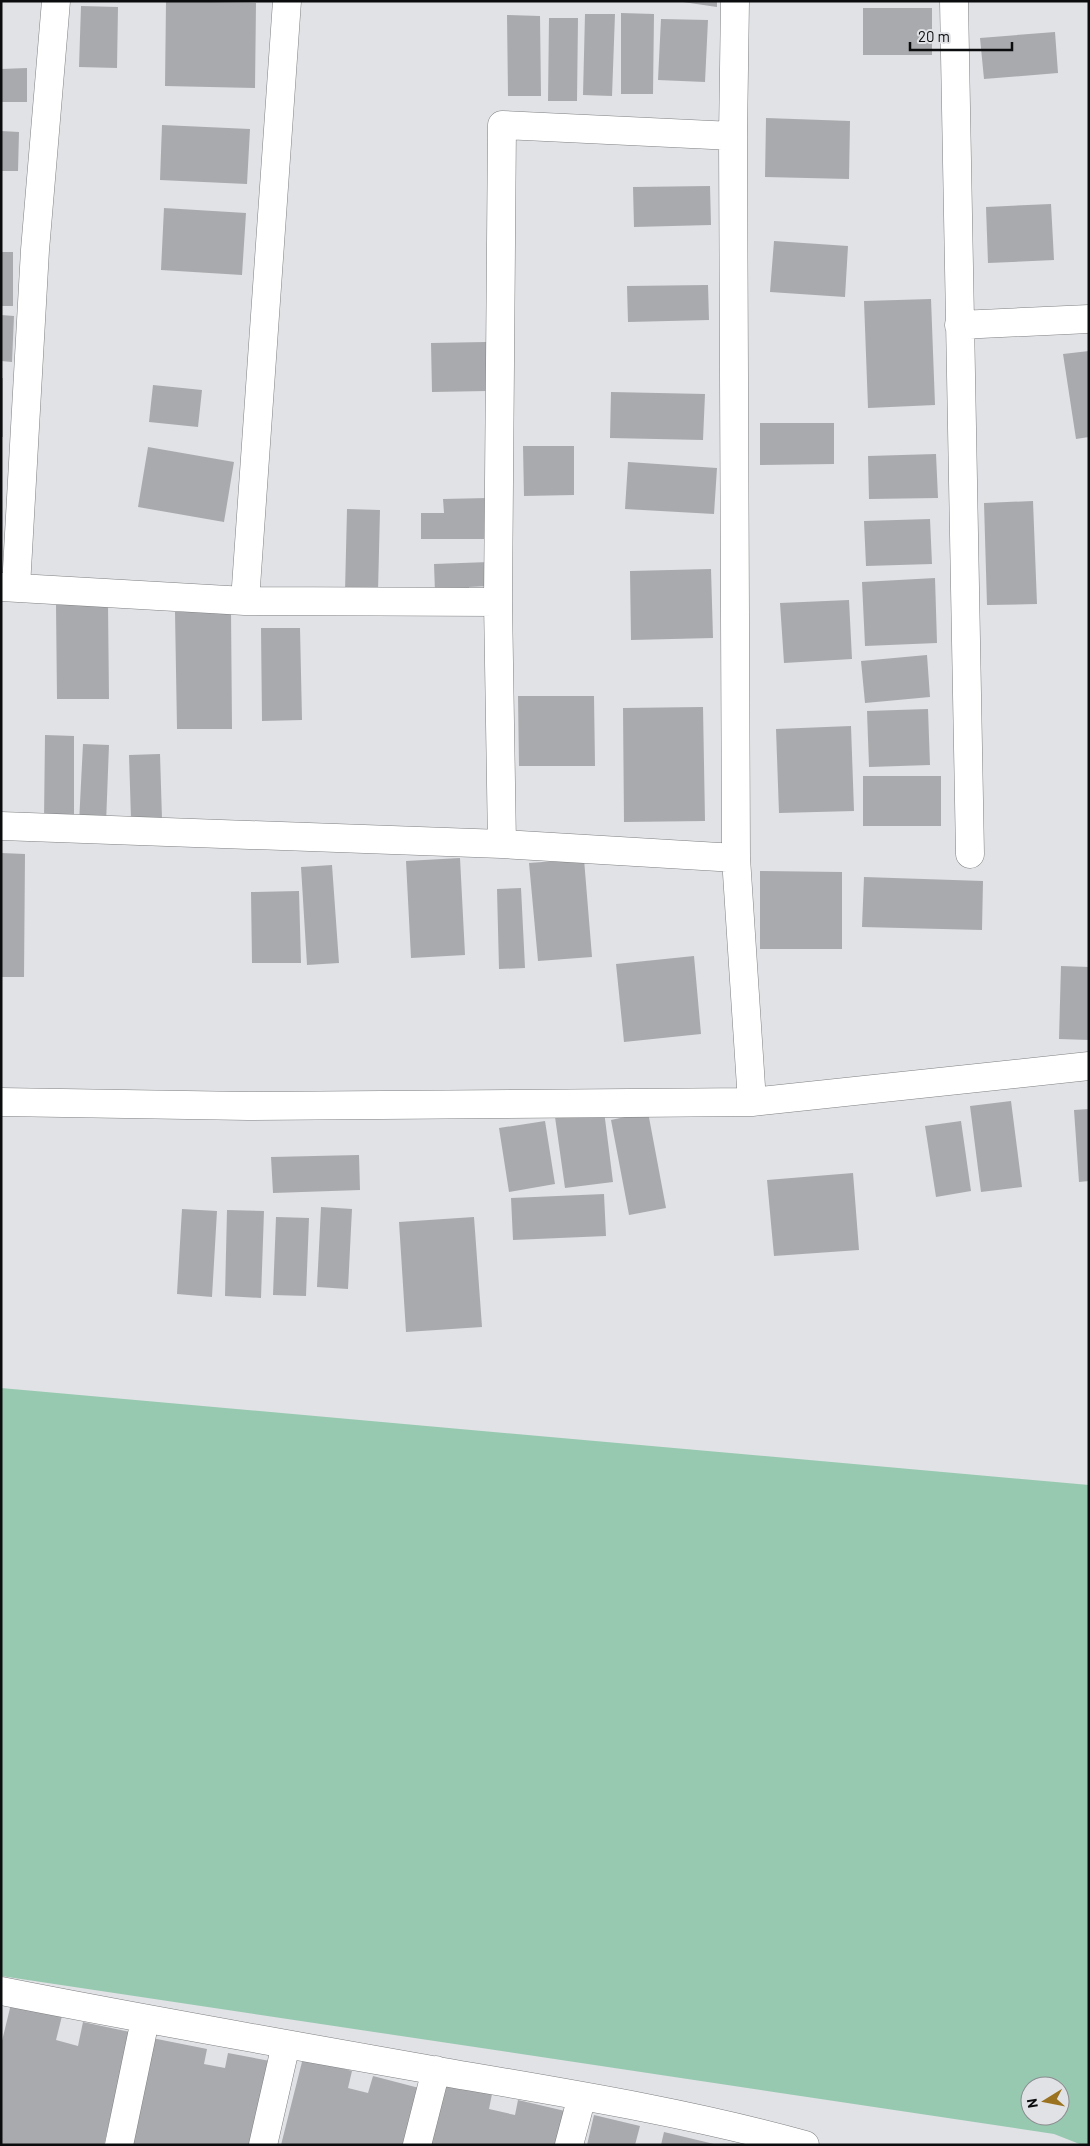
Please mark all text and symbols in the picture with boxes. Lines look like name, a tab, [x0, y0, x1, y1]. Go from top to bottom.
scale bar	[910, 20, 1012, 52]
text: 20 m	[918, 27, 950, 45]
north arrow	[1020, 2076, 1070, 2126]
text: N	[1023, 2097, 1041, 2109]

